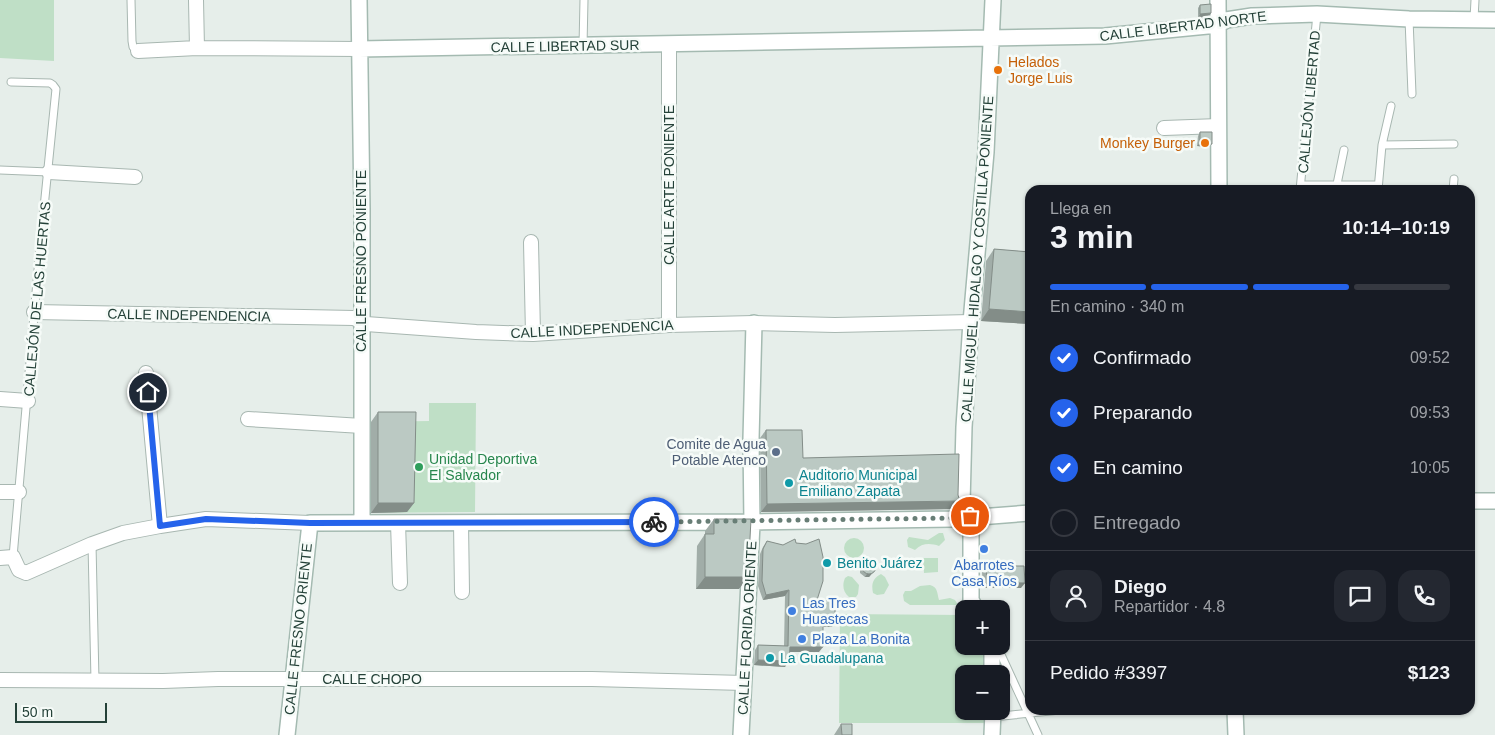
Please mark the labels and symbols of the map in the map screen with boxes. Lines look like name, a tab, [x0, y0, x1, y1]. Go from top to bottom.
street label: CALLE LIBERTAD NORTE	[1099, 8, 1267, 44]
street label: CALLEJÓN LIBERTAD	[1295, 30, 1323, 174]
street label: CALLE LIBERTAD SUR	[490, 37, 640, 55]
place label: Helados Jorge Luis	[1008, 54, 1073, 86]
marker: Helados Jorge Luis	[992, 64, 1004, 76]
street label: CALLE MIGUEL HIDALGO Y COSTILLA PONIENTE	[958, 95, 996, 423]
street label: CALLE ARTE PONIENTE	[661, 105, 677, 265]
place label: Monkey Burger	[1100, 135, 1195, 151]
marker: Monkey Burger	[1199, 137, 1211, 149]
street label: CALLE FRESNO PONIENTE	[353, 170, 369, 352]
street label: CALLEJÓN DE LAS HUERTAS	[21, 201, 53, 397]
street label: CALLE INDEPENDENCIA	[107, 306, 271, 324]
street label: CALLE INDEPENDENCIA	[510, 317, 675, 341]
pin	[127, 371, 169, 413]
place label: Comite de Agua Potable Atenco	[666, 436, 766, 468]
marker: Comite de Agua Potable Atenco	[770, 446, 782, 458]
place label: Unidad Deportiva El Salvador	[429, 451, 537, 483]
marker: Unidad Deportiva El Salvador	[413, 461, 425, 473]
place label: Auditorio Municipal Emiliano Zapata	[799, 467, 917, 499]
marker: Auditorio Municipal Emiliano Zapata	[783, 477, 795, 489]
pin	[949, 495, 991, 537]
courier	[629, 497, 679, 547]
street label: CALLE FLORIDA ORIENTE	[734, 541, 760, 715]
street label: CALLE FRESNO ORIENTE	[281, 542, 315, 716]
marker: Abarrotes Casa Ríos	[978, 543, 990, 555]
place label: Benito Juárez	[837, 555, 923, 571]
marker: Benito Juárez	[821, 557, 833, 569]
place label: Abarrotes Casa Ríos	[951, 557, 1017, 589]
place label: Las Tres Huastecas	[802, 595, 868, 627]
marker: Las Tres Huastecas	[786, 605, 798, 617]
place label: Plaza La Bonita	[812, 631, 910, 647]
marker: Plaza La Bonita	[796, 633, 808, 645]
place label: La Guadalupana	[780, 650, 884, 666]
marker: La Guadalupana	[764, 652, 776, 664]
street label: CALLE CHOPO	[322, 671, 422, 687]
scale bar	[15, 700, 108, 723]

